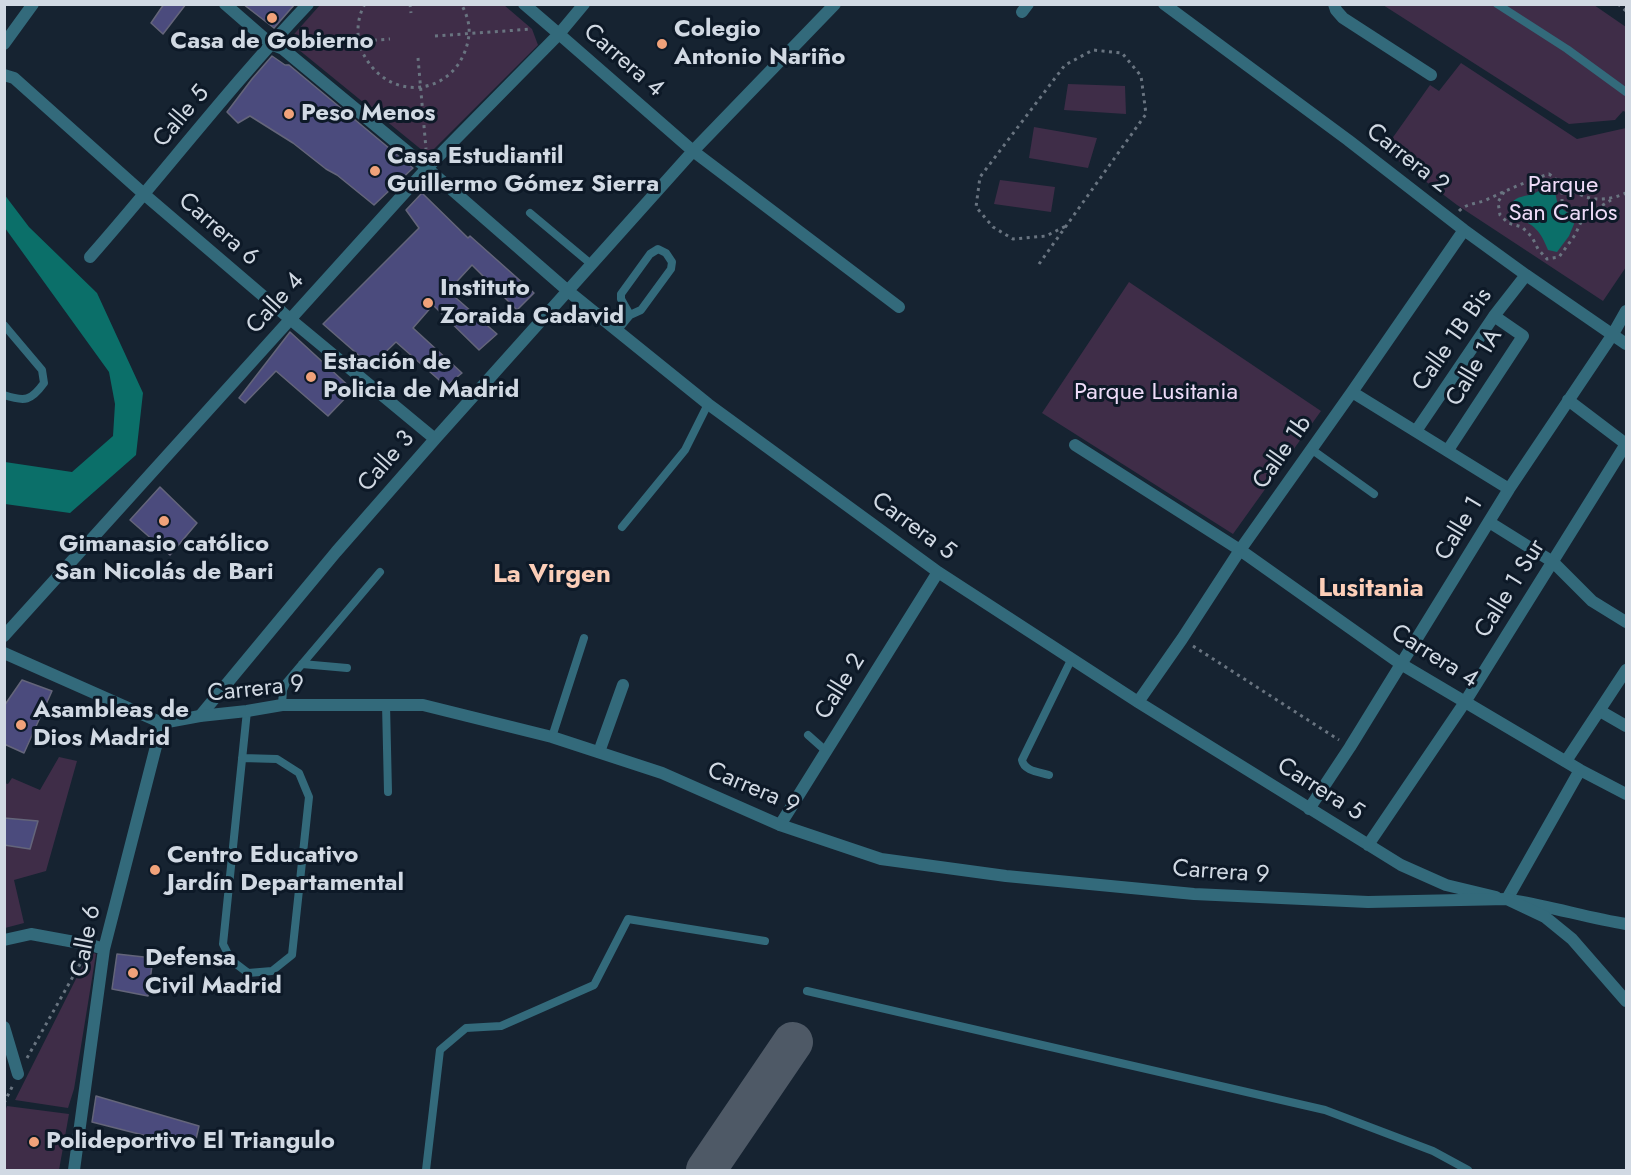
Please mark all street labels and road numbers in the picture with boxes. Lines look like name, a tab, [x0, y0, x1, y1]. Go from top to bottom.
street label: Carrera 4	[577, 18, 669, 104]
street label: Calle 5	[148, 80, 216, 154]
street label: Carrera 2	[1360, 118, 1454, 200]
street label: Carrera 6	[172, 187, 264, 273]
street label: Calle 4	[241, 267, 311, 341]
street label: Calle 1B Bis	[1407, 283, 1499, 397]
street label: Calle 1A	[1441, 324, 1509, 412]
street label: Calle 1b	[1247, 411, 1319, 495]
street label: Calle 3	[353, 426, 421, 498]
street label: Carrera 5	[865, 487, 961, 567]
street label: Calle 1	[1430, 492, 1490, 566]
street label: Calle 1 Sur	[1469, 534, 1553, 644]
street label: Carrera 4	[1385, 619, 1483, 695]
street label: Calle 2	[810, 649, 872, 725]
street label: Carrera 9	[206, 671, 306, 709]
street label: Carrera 5	[1271, 752, 1369, 828]
street label: Carrera 9	[703, 757, 803, 821]
street label: Carrera 9	[1171, 855, 1271, 891]
street label: Calle 6	[66, 903, 108, 979]

